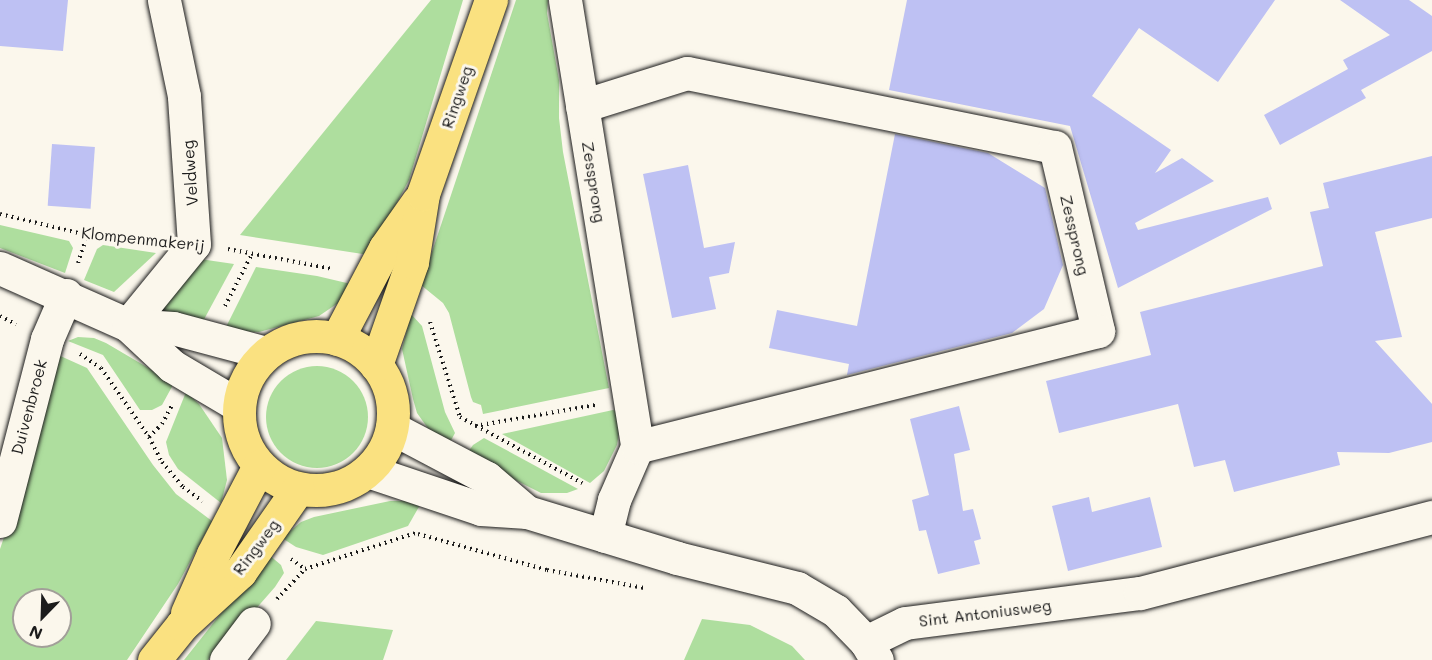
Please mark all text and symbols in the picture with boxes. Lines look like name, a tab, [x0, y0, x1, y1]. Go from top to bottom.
street label: Ringweg	[437, 63, 477, 131]
street label: Veldweg	[178, 139, 202, 207]
street label: Zessprong	[578, 140, 610, 224]
street label: Zessprong	[1056, 193, 1094, 277]
street label: Klompenmakerij	[80, 223, 206, 255]
street label: Duivenbroek	[7, 357, 51, 457]
street label: Ringweg	[229, 515, 283, 579]
north arrow	[12, 588, 72, 648]
street label: Sint Antoniusweg	[918, 595, 1052, 631]
text: N	[26, 621, 45, 645]

